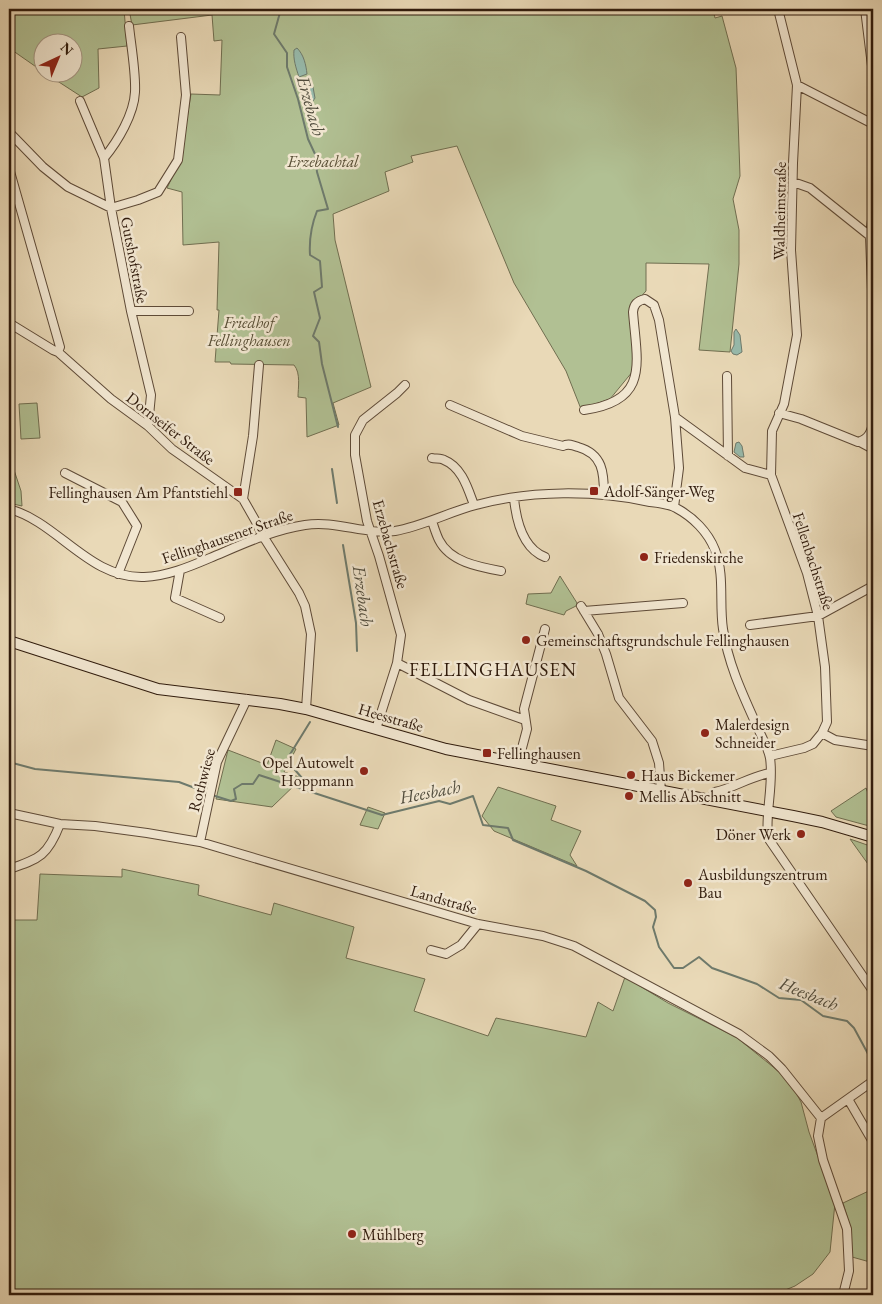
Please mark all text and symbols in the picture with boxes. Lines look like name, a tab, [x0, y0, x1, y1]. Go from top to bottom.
north arrow	[32, 32, 82, 82]
text: N	[57, 38, 78, 60]
water label: Erzebach	[292, 72, 331, 139]
park label: Erzebachtal	[286, 151, 359, 172]
street label: Waldheimstraße	[768, 162, 791, 260]
street label: Gutshofstraße	[116, 215, 153, 305]
park label: Friedhof Fellinghausen	[206, 312, 291, 351]
street label: Dornseifer Straße	[122, 387, 219, 470]
place label: Adolf-Sänger-Weg	[603, 481, 716, 502]
place label: Fellinghausen Am Pfantstiehl	[48, 482, 228, 503]
marker: Adolf-Sänger-Weg	[588, 485, 600, 497]
marker: Fellinghausen Am Pfantstiehl	[232, 486, 244, 498]
street label: Erzebachstraße	[368, 497, 413, 591]
street label: Fellinghausener Straße	[159, 504, 295, 569]
street label: Fellenbachstraße	[788, 510, 839, 613]
place label: Friedenskirche	[654, 547, 743, 568]
marker: Friedenskirche	[638, 551, 650, 563]
water label: Erzebach	[348, 563, 379, 628]
place label: Gemeinschaftsgrundschule Fellinghausen	[536, 630, 790, 651]
marker: Gemeinschaftsgrundschule Fellinghausen	[520, 634, 532, 646]
district label: FELLINGHAUSEN	[409, 657, 577, 682]
street label: Heesstraße	[356, 698, 426, 737]
place label: Malerdesign Schneider	[715, 714, 790, 753]
marker: Malerdesign Schneider	[699, 727, 711, 739]
place label: Fellinghausen	[497, 743, 581, 764]
street label: Rothwiese	[183, 746, 220, 814]
marker: Fellinghausen	[481, 747, 493, 759]
place label: Opel Autowelt Hoppmann	[262, 752, 355, 791]
marker: Opel Autowelt Hoppmann	[358, 765, 370, 777]
place label: Haus Bickemer	[641, 765, 735, 786]
marker: Haus Bickemer	[625, 769, 637, 781]
water label: Heesbach	[397, 774, 462, 809]
place label: Mellis Abschnitt	[639, 786, 741, 807]
marker: Mellis Abschnitt	[623, 790, 635, 802]
place label: Döner Werk	[716, 824, 791, 845]
marker: Döner Werk	[795, 828, 807, 840]
place label: Ausbildungszentrum Bau	[697, 864, 828, 903]
marker: Ausbildungszentrum Bau	[682, 877, 694, 889]
street label: Landstraße	[408, 880, 480, 919]
water label: Heesbach	[775, 971, 842, 1016]
place label: Mühlberg	[362, 1224, 425, 1245]
marker: Mühlberg	[346, 1228, 358, 1240]

